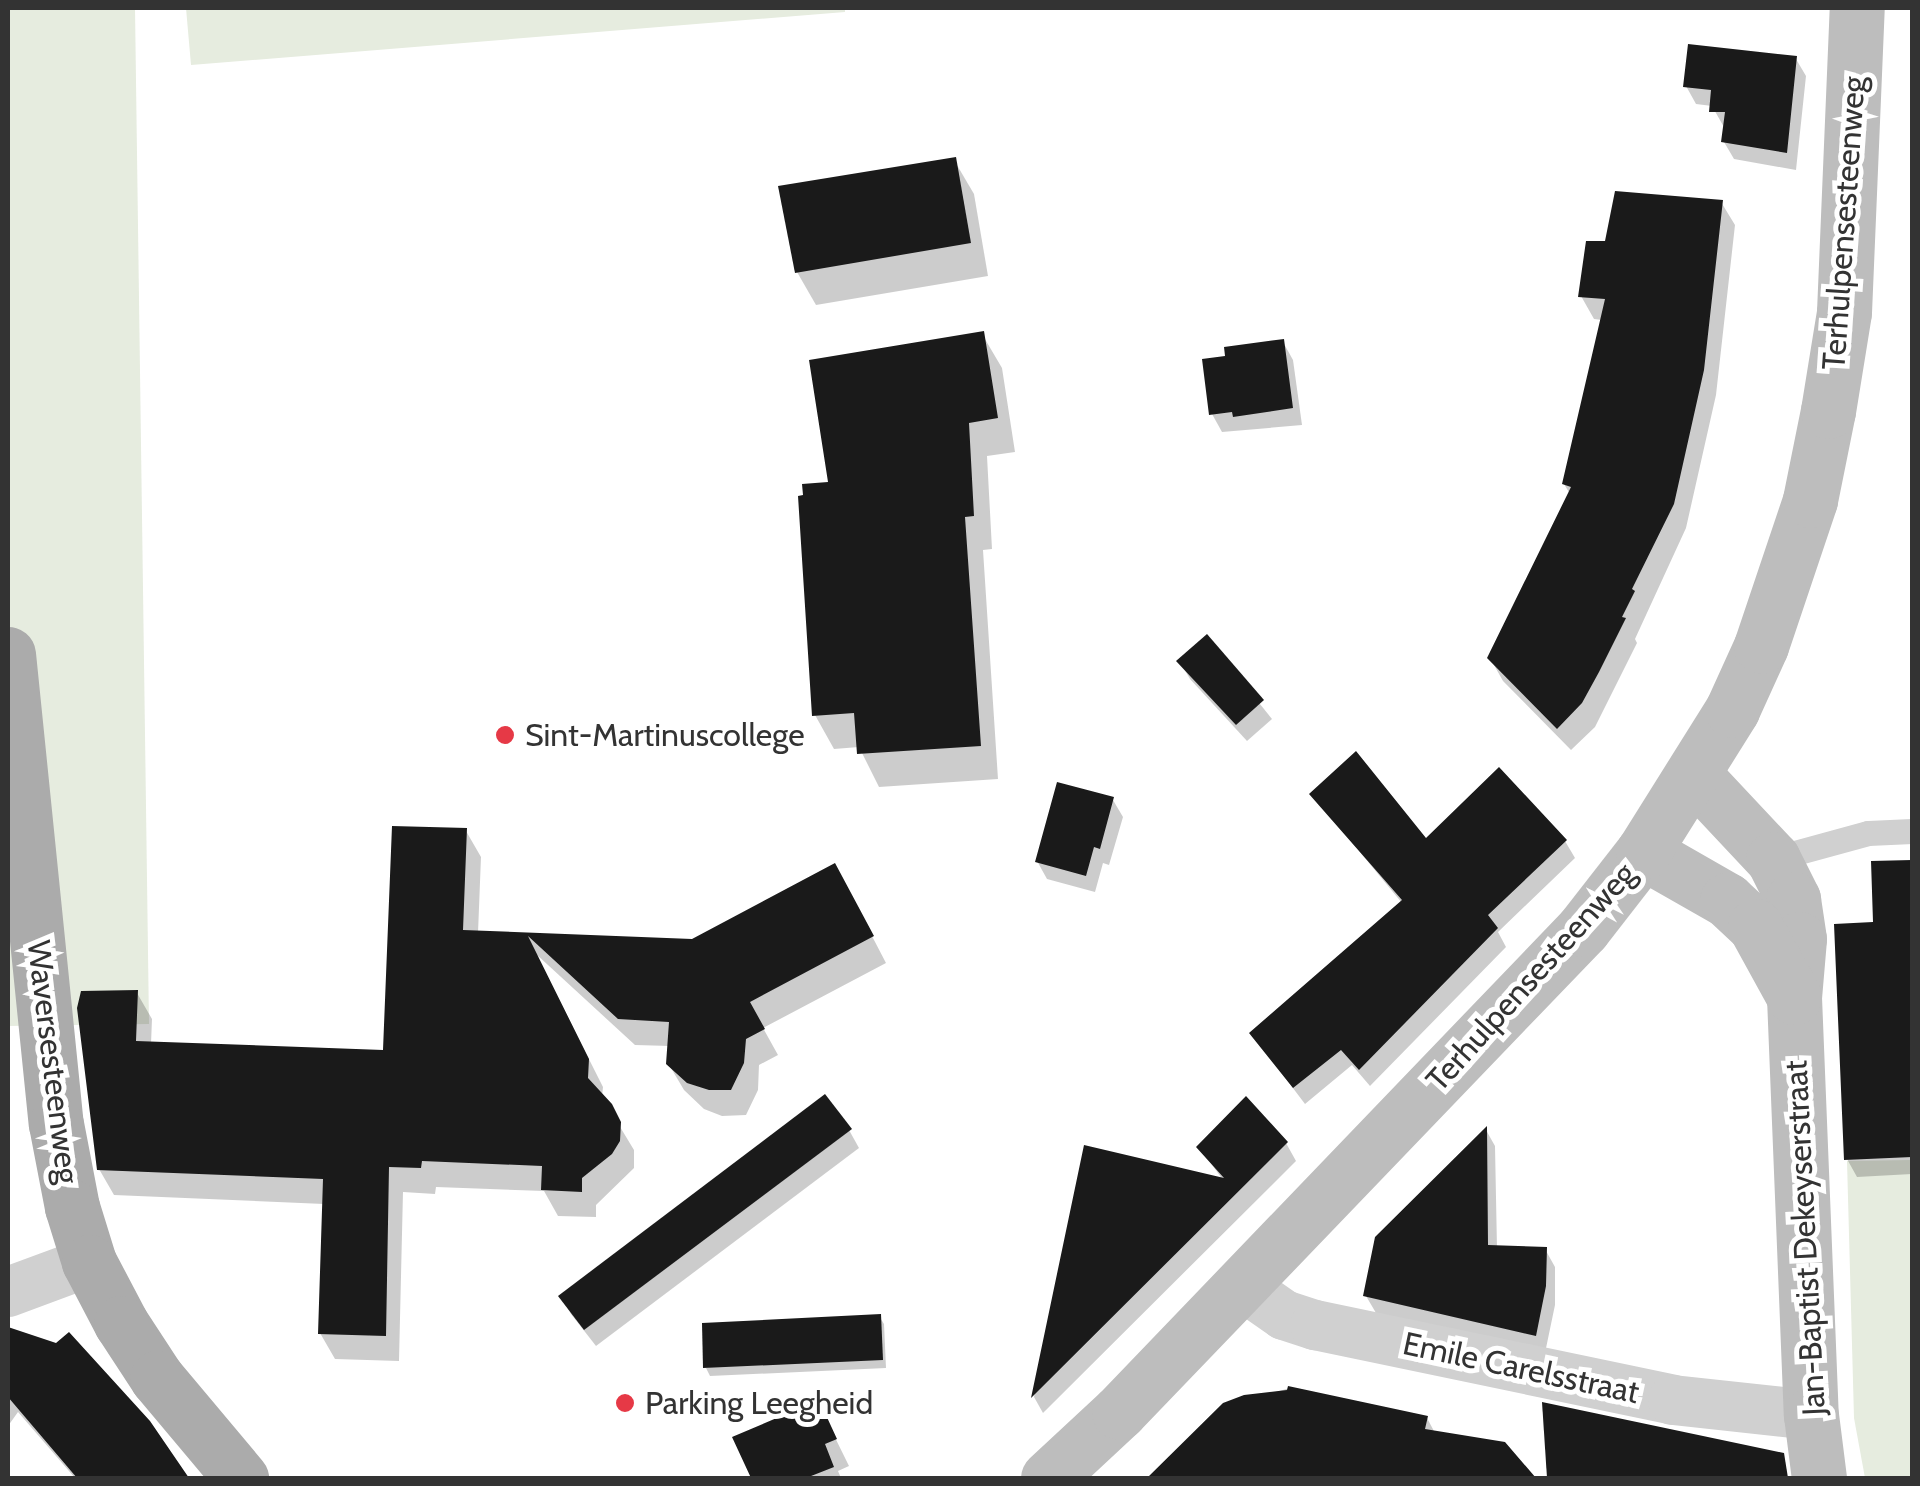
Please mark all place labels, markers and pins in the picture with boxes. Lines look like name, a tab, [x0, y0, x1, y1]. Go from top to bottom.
place label: Sint-Martinuscollege	[525, 716, 805, 754]
marker: Sint-Martinuscollege	[494, 724, 516, 746]
place label: Parking Leegheid	[645, 1384, 873, 1422]
marker: Parking Leegheid	[614, 1392, 636, 1414]

